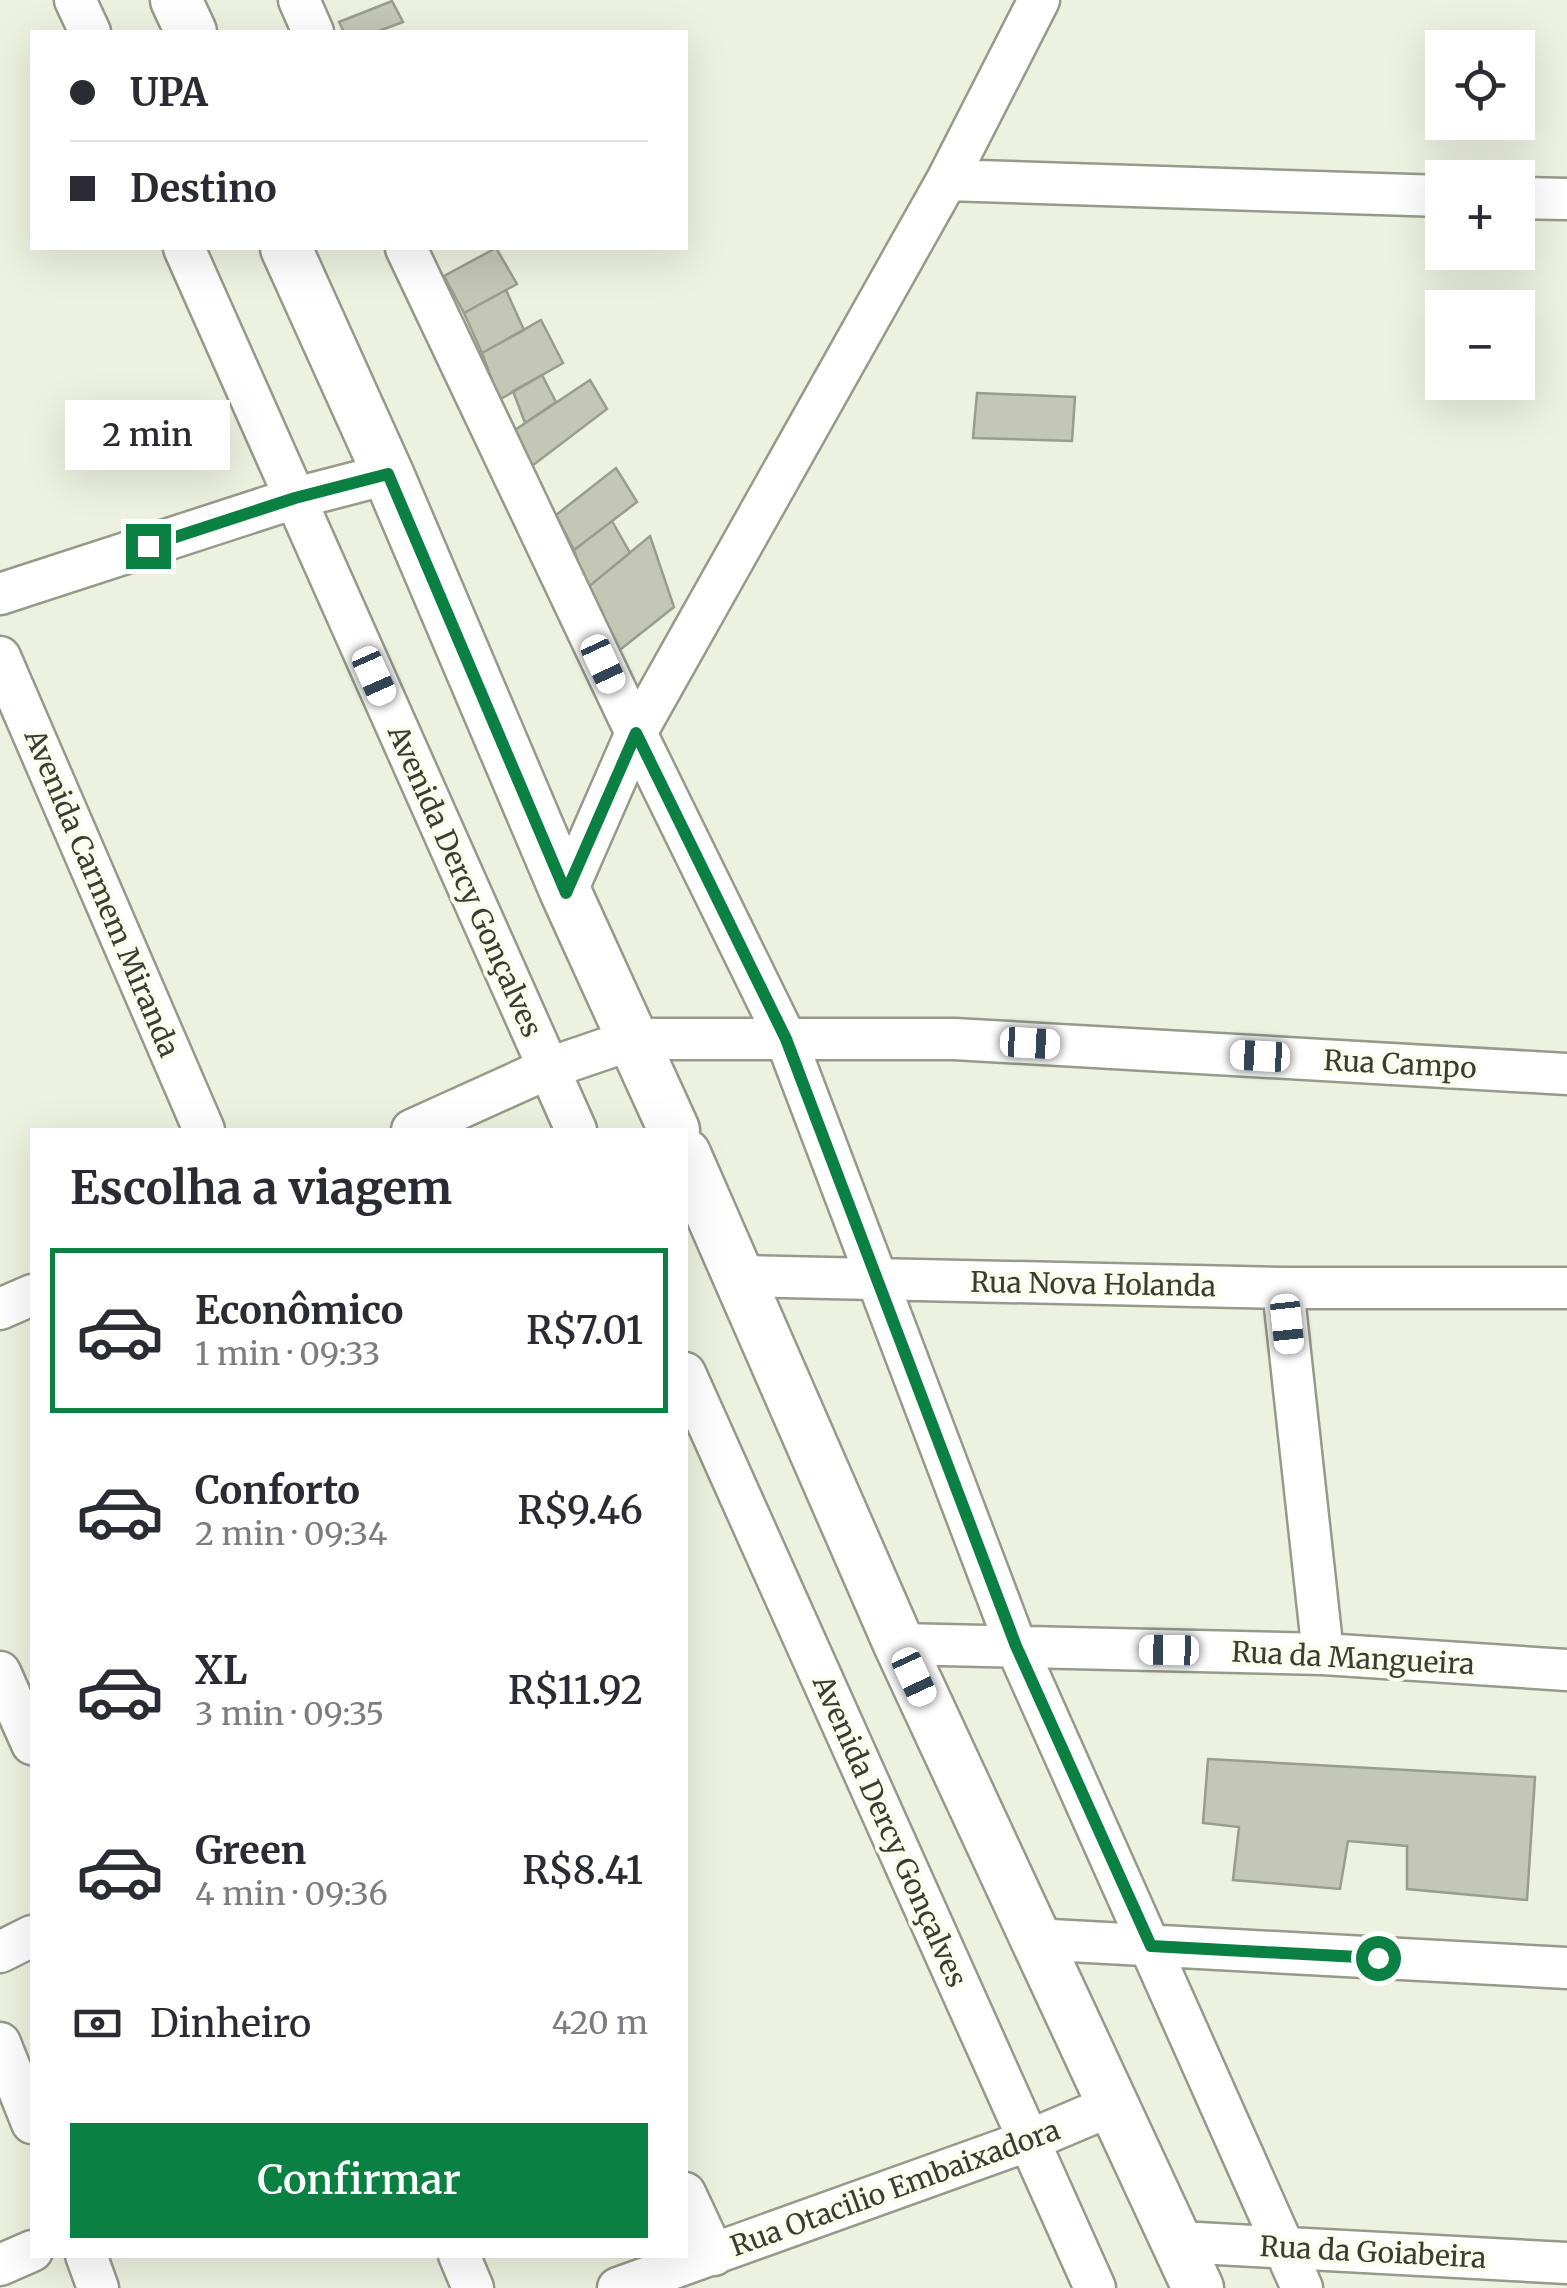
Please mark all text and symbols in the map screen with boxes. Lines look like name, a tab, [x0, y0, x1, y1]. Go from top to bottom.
map controls	[1425, 30, 1535, 400]
button: locate	[1425, 30, 1535, 140]
text: UPA	[130, 69, 208, 116]
button: +	[1425, 160, 1535, 270]
text: Destino	[130, 165, 277, 212]
button: −	[1425, 290, 1535, 400]
callout: 2 min	[66, 401, 230, 471]
text: 2 min	[102, 415, 193, 455]
route end	[126, 524, 171, 569]
car	[577, 630, 629, 698]
car	[348, 642, 400, 710]
street label: Avenida Dercy Gonçalves	[380, 719, 550, 1042]
street label: Avenida Carmem Miranda	[16, 723, 187, 1062]
car	[999, 1026, 1061, 1060]
car	[1229, 1039, 1291, 1073]
street label: Rua Campo	[1322, 1042, 1478, 1086]
text: Escolha a viagem	[70, 1160, 452, 1216]
street label: Rua Nova Holanda	[970, 1264, 1216, 1304]
icon: car	[75, 1286, 165, 1376]
text: Econômico	[195, 1287, 403, 1334]
car	[1269, 1293, 1305, 1355]
text: R$7.01	[526, 1307, 643, 1354]
text: 1 min · 09:33	[195, 1334, 380, 1374]
icon: car	[75, 1466, 165, 1556]
text: Conforto	[195, 1467, 360, 1514]
text: R$9.46	[517, 1487, 643, 1534]
text: 2 min · 09:34	[195, 1514, 387, 1554]
car	[1139, 1634, 1199, 1666]
street label: Rua da Mangueira	[1230, 1634, 1476, 1682]
car	[888, 1643, 940, 1711]
icon: car	[75, 1646, 165, 1736]
text: XL	[195, 1647, 247, 1694]
text: R$11.92	[508, 1667, 643, 1714]
street label: Avenida Dercy Gonçalves	[805, 1669, 975, 1992]
text: 3 min · 09:35	[195, 1694, 384, 1734]
icon: car	[75, 1826, 165, 1916]
text: Green	[195, 1827, 306, 1874]
text: R$8.41	[522, 1847, 643, 1894]
text: 4 min · 09:36	[195, 1874, 388, 1914]
route start	[1356, 1936, 1401, 1981]
icon: cash	[70, 1996, 125, 2051]
text: Dinheiro	[150, 2000, 311, 2047]
text: 420 m	[552, 2003, 648, 2043]
street label: Rua Otacilio Embaixadora	[725, 2112, 1065, 2264]
button: Confirmar	[70, 2123, 648, 2238]
street label: Rua da Goiabeira	[1259, 2228, 1487, 2276]

